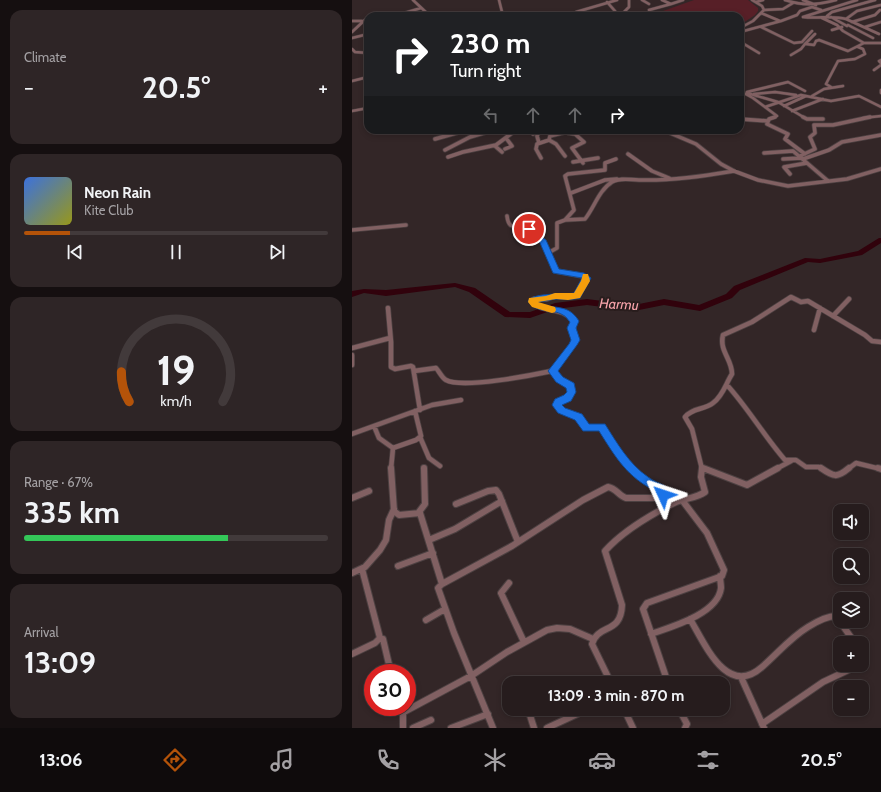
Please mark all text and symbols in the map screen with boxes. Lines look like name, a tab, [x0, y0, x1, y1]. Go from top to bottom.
text: 230 m	[450, 26, 530, 60]
icon: right	[384, 28, 436, 80]
text: Climate	[24, 49, 66, 65]
text: Turn right	[450, 60, 521, 82]
text: 20.5°	[142, 69, 210, 106]
text: −	[24, 74, 34, 101]
text: +	[318, 74, 328, 101]
icon: left	[480, 104, 502, 126]
icon: ahead	[522, 104, 544, 126]
icon: ahead	[564, 104, 586, 126]
icon: right	[606, 104, 628, 126]
text: Neon Rain	[84, 184, 151, 202]
text: Kite Club	[84, 202, 133, 218]
pin	[512, 212, 546, 246]
icon: arrive	[518, 218, 540, 240]
icon: previous	[64, 241, 86, 263]
icon: pause	[165, 241, 187, 263]
icon: next	[266, 241, 288, 263]
water label: Harmu	[599, 294, 639, 314]
text: 19	[157, 345, 195, 395]
text: km/h	[160, 392, 192, 410]
text: Range · 67%	[24, 474, 93, 490]
position arrow	[642, 474, 684, 516]
text: 335 km	[24, 494, 120, 531]
map controls	[833, 504, 869, 716]
button: sound	[833, 504, 869, 540]
button: search	[833, 548, 869, 584]
button: layers	[833, 592, 869, 628]
text: Arrival	[24, 624, 59, 640]
button: +	[833, 636, 869, 672]
text: 13:09	[24, 644, 96, 681]
speed limit sign: 30	[364, 664, 416, 716]
button: −	[833, 680, 869, 716]
text: 13:09 · 3 min · 870 m	[548, 687, 684, 705]
icon: directions	[161, 746, 189, 774]
icon: music	[268, 746, 296, 774]
icon: phone	[374, 746, 402, 774]
icon: climate	[481, 746, 509, 774]
icon: car	[588, 746, 616, 774]
icon: filters	[694, 746, 722, 774]
text: 13:06	[39, 749, 82, 771]
text: 20.5°	[801, 749, 842, 771]

